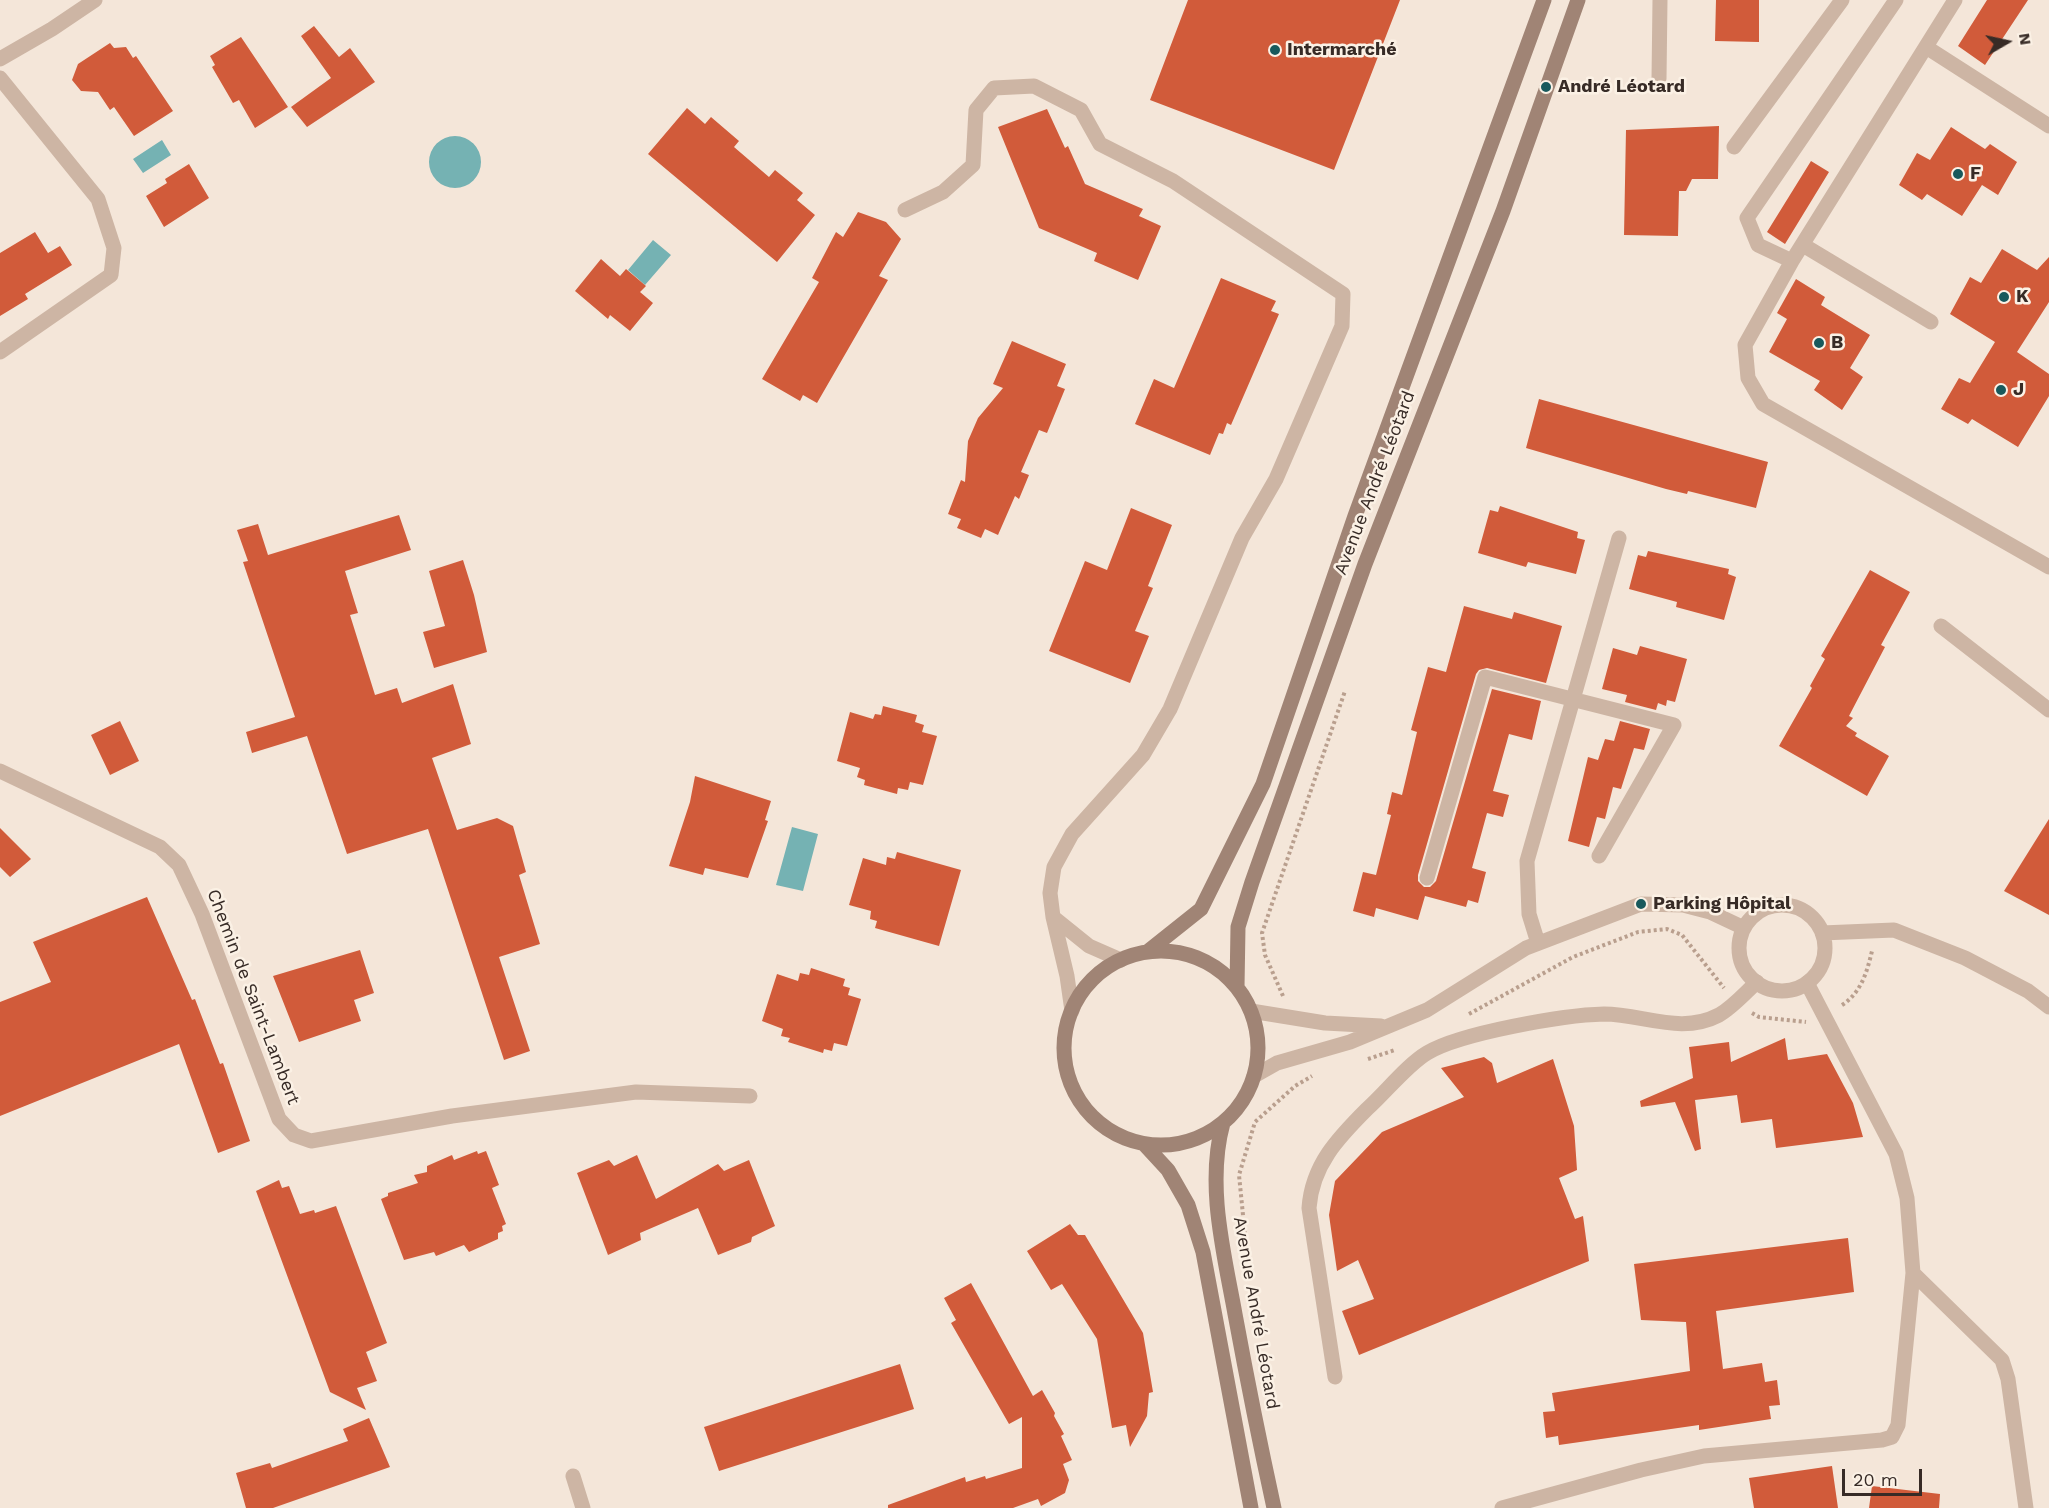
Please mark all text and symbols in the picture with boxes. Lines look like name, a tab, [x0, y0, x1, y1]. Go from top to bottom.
north arrow	[1977, 12, 2037, 72]
text: N	[2015, 32, 2036, 46]
place label: Intermarché	[1287, 39, 1397, 61]
marker: Intermarché	[1268, 43, 1282, 57]
place label: André Léotard	[1558, 76, 1685, 98]
marker: André Léotard	[1539, 80, 1553, 94]
place label: F	[1970, 163, 1981, 185]
marker: F	[1951, 167, 1965, 181]
place label: K	[2016, 286, 2028, 308]
marker: K	[1997, 290, 2011, 304]
place label: B	[1831, 332, 1843, 354]
marker: B	[1812, 336, 1826, 350]
place label: J	[2013, 379, 2024, 401]
marker: J	[1994, 383, 2008, 397]
street label: Avenue André Léotard	[1330, 388, 1420, 578]
street label: Chemin de Saint-Lambert	[202, 886, 304, 1108]
place label: Parking Hôpital	[1653, 893, 1791, 915]
marker: Parking Hôpital	[1634, 897, 1648, 911]
street label: Avenue André Léotard	[1228, 1215, 1284, 1411]
scale bar	[1845, 1457, 1924, 1495]
text: 20 m	[1853, 1469, 1898, 1490]

